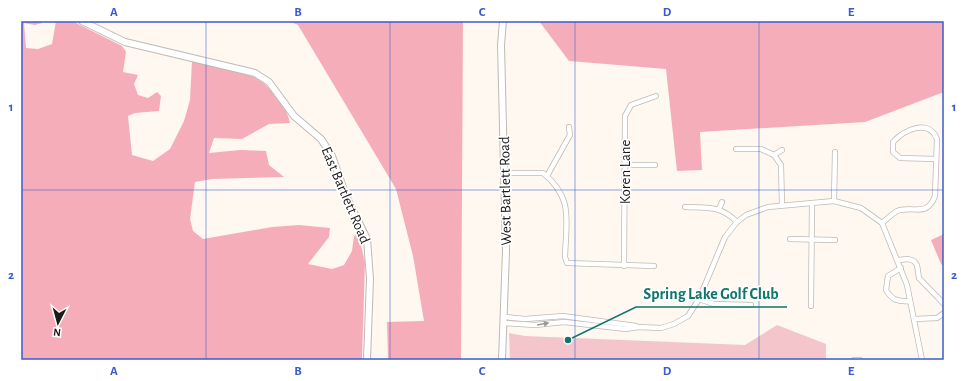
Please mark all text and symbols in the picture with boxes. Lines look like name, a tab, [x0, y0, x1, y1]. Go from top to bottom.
text: A	[110, 6, 118, 19]
text: B	[294, 6, 302, 19]
text: C	[479, 6, 486, 19]
text: D	[663, 6, 672, 19]
text: E	[848, 6, 855, 19]
text: 1	[9, 101, 13, 114]
text: 1	[952, 101, 956, 114]
street label: West Bartlett Road	[497, 136, 514, 246]
street label: Koren Lane	[618, 140, 633, 204]
street label: East Bartlett Road	[318, 145, 373, 246]
text: 2	[8, 269, 14, 282]
text: 2	[951, 269, 957, 282]
callout: Spring Lake Golf Club	[636, 279, 787, 307]
text: Spring Lake Golf Club	[643, 286, 779, 302]
north arrow	[38, 303, 78, 343]
one-way arrow	[537, 321, 549, 327]
text: N	[53, 327, 61, 338]
text: A	[110, 365, 118, 378]
text: B	[294, 365, 302, 378]
text: C	[479, 365, 486, 378]
text: D	[663, 365, 672, 378]
text: E	[848, 365, 855, 378]

